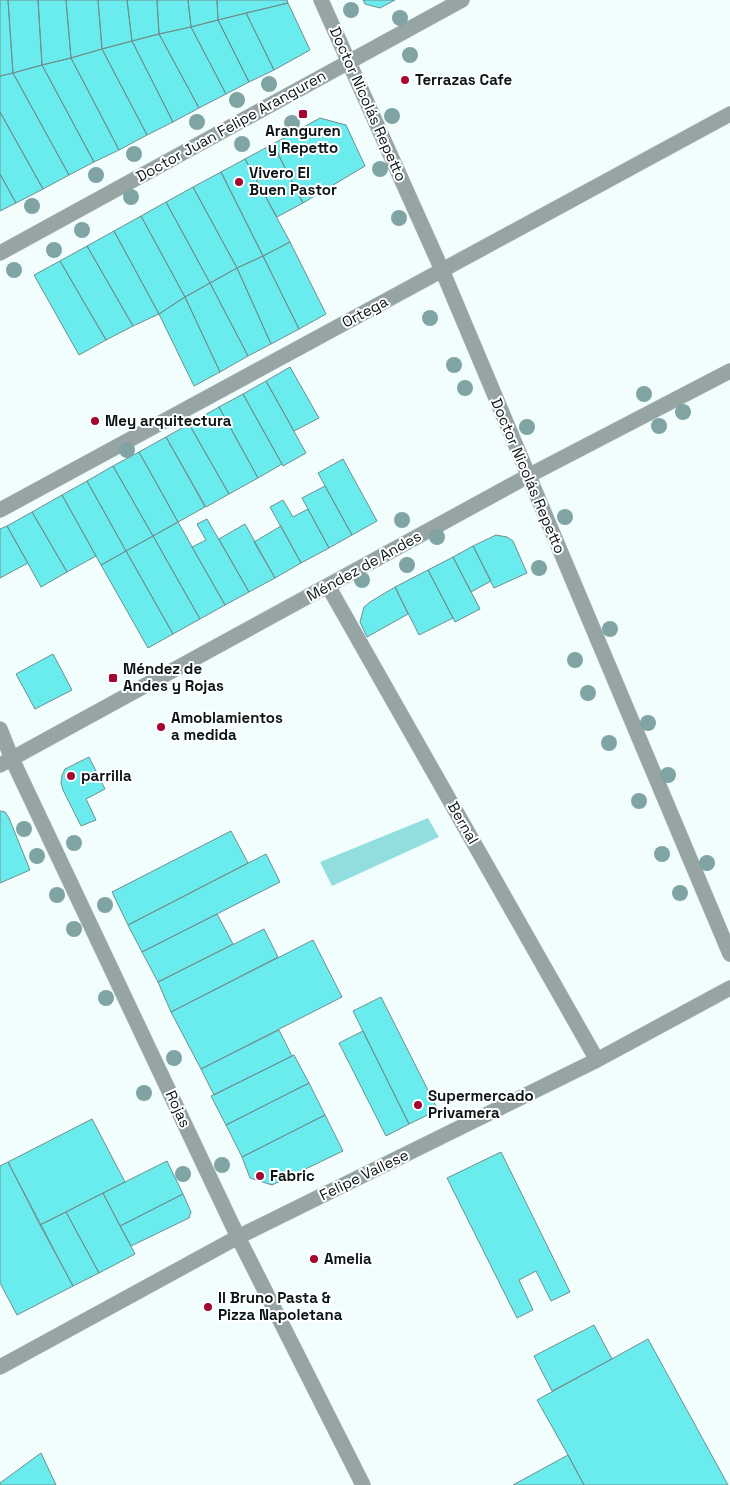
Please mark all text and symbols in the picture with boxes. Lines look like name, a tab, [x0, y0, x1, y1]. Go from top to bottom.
street label: Doctor Nicolás Repetto	[326, 24, 411, 184]
street label: Doctor Juan Felipe Aranguren	[133, 65, 329, 186]
place label: Terrazas Cafe	[415, 70, 513, 89]
marker: Terrazas Cafe	[399, 74, 411, 86]
marker: Aranguren y Repetto	[297, 108, 309, 120]
place label: Aranguren y Repetto	[265, 121, 341, 157]
place label: Vivero El Buen Pastor	[249, 163, 337, 199]
marker: Vivero El Buen Pastor	[233, 176, 245, 188]
street label: Ortega	[338, 291, 391, 332]
street label: Doctor Nicolás Repetto	[487, 395, 570, 556]
place label: Mey arquitectura	[105, 411, 232, 430]
marker: Mey arquitectura	[89, 415, 101, 427]
street label: Méndez de Andes	[303, 526, 425, 605]
place label: Méndez de Andes y Rojas	[123, 659, 224, 695]
marker: Méndez de Andes y Rojas	[107, 672, 119, 684]
place label: Amoblamientos a medida	[171, 708, 283, 744]
marker: Amoblamientos a medida	[155, 721, 167, 733]
place label: parrilla	[81, 766, 132, 785]
marker: parrilla	[65, 770, 77, 782]
street label: Bernal	[444, 798, 483, 847]
place label: Supermercado Privamera	[428, 1086, 534, 1122]
street label: Rojas	[162, 1087, 195, 1131]
marker: Supermercado Privamera	[412, 1099, 424, 1111]
street label: Felipe Vallese	[316, 1145, 412, 1204]
place label: Fabric	[270, 1166, 315, 1185]
marker: Fabric	[254, 1170, 266, 1182]
place label: Amelia	[324, 1249, 372, 1268]
marker: Amelia	[308, 1253, 320, 1265]
place label: Il Bruno Pasta & Pizza Napoletana	[218, 1288, 343, 1324]
marker: Il Bruno Pasta & Pizza Napoletana	[202, 1301, 214, 1313]

